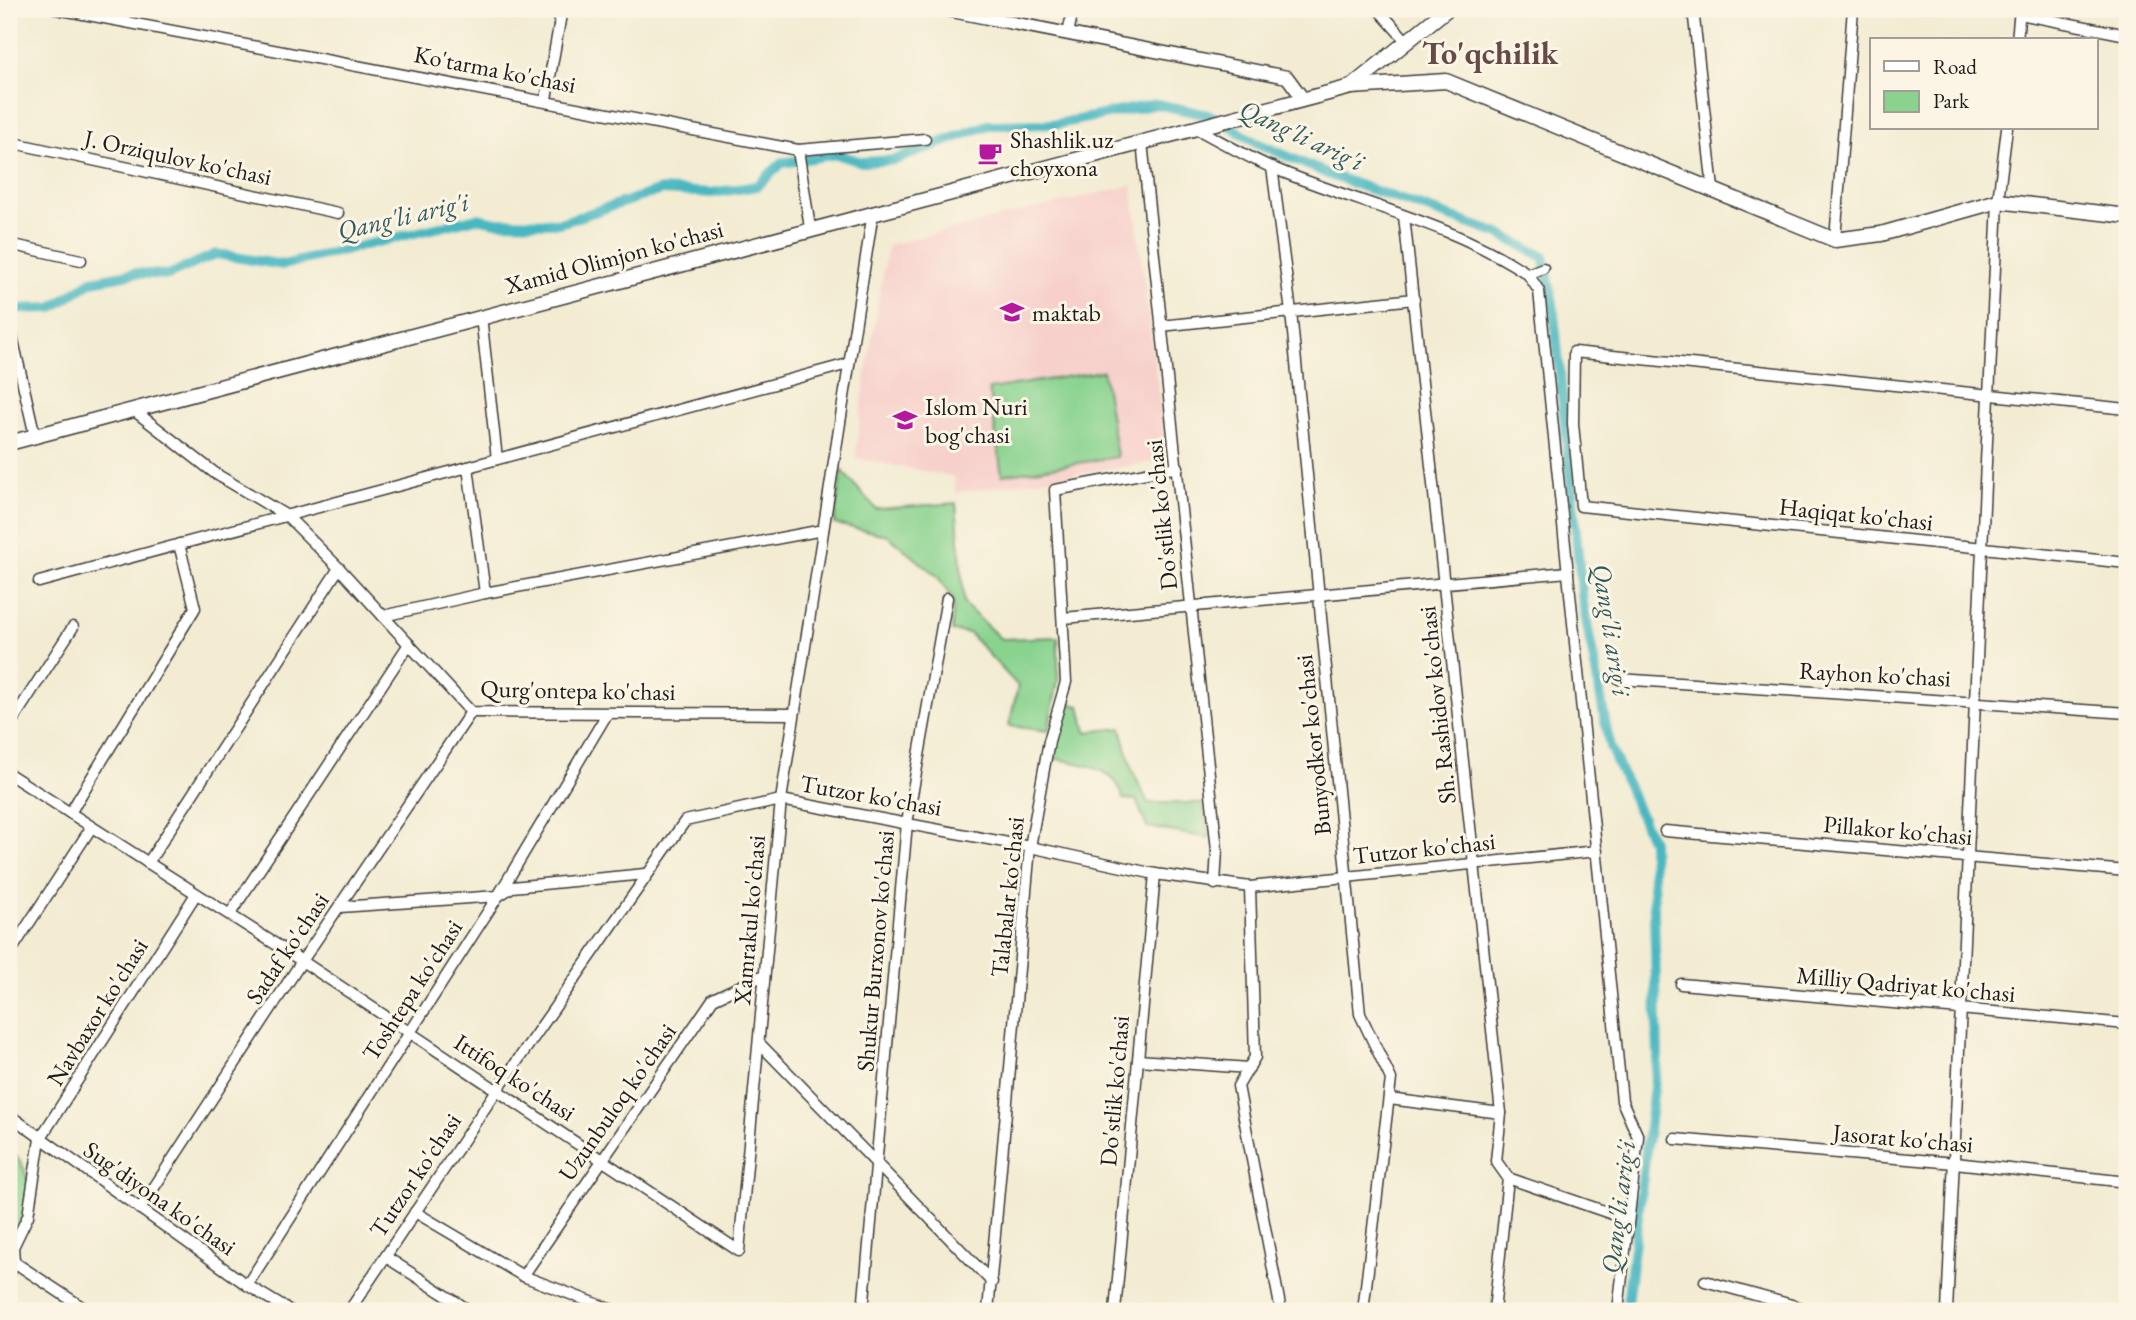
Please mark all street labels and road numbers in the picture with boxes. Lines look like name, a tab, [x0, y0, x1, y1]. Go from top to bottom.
street label: Ko'tarma ko'chasi	[411, 38, 579, 100]
street label: J. Orziqulov ko'chasi	[80, 122, 275, 192]
street label: Xamid Olimjon ko'chasi	[500, 213, 727, 301]
street label: Do'stlik ko'chasi	[1138, 438, 1184, 592]
street label: Haqiqat ko'chasi	[1777, 490, 1935, 538]
street label: Sh. Rashidov ko'chasi	[1411, 604, 1463, 805]
street label: Bunyodkor ko'chasi	[1288, 653, 1338, 837]
street label: Rayhon ko'chasi	[1798, 655, 1952, 693]
street label: Qurg'ontepa ko'chasi	[480, 673, 676, 707]
street label: Tutzor ko'chasi	[798, 767, 944, 823]
street label: Pillakor ko'chasi	[1822, 808, 1974, 852]
street label: Talabalar ko'chasi	[983, 815, 1031, 979]
street label: Tutzor ko'chasi	[1351, 825, 1497, 871]
street label: Shukur Burxonov ko'chasi	[849, 829, 901, 1073]
street label: Xamrakul ko'chasi	[726, 834, 772, 1007]
street label: Sadaf ko'chasi	[238, 886, 336, 1010]
street label: Toshtepa ko'chasi	[355, 913, 469, 1066]
street label: Navbaxor ko'chasi	[39, 933, 155, 1091]
street label: Milliy Qadriyat ko'chasi	[1795, 959, 2017, 1009]
street label: Do'stlik ko'chasi	[1092, 1014, 1136, 1168]
street label: Uzunbuloq ko'chasi	[551, 1017, 683, 1187]
street label: Ittifoq ko'chasi	[448, 1026, 582, 1128]
street label: Tutzor ko'chasi	[362, 1107, 468, 1243]
street label: Jasorat ko'chasi	[1830, 1116, 1974, 1160]
street label: Sug'diyona ko'chasi	[78, 1134, 242, 1262]

